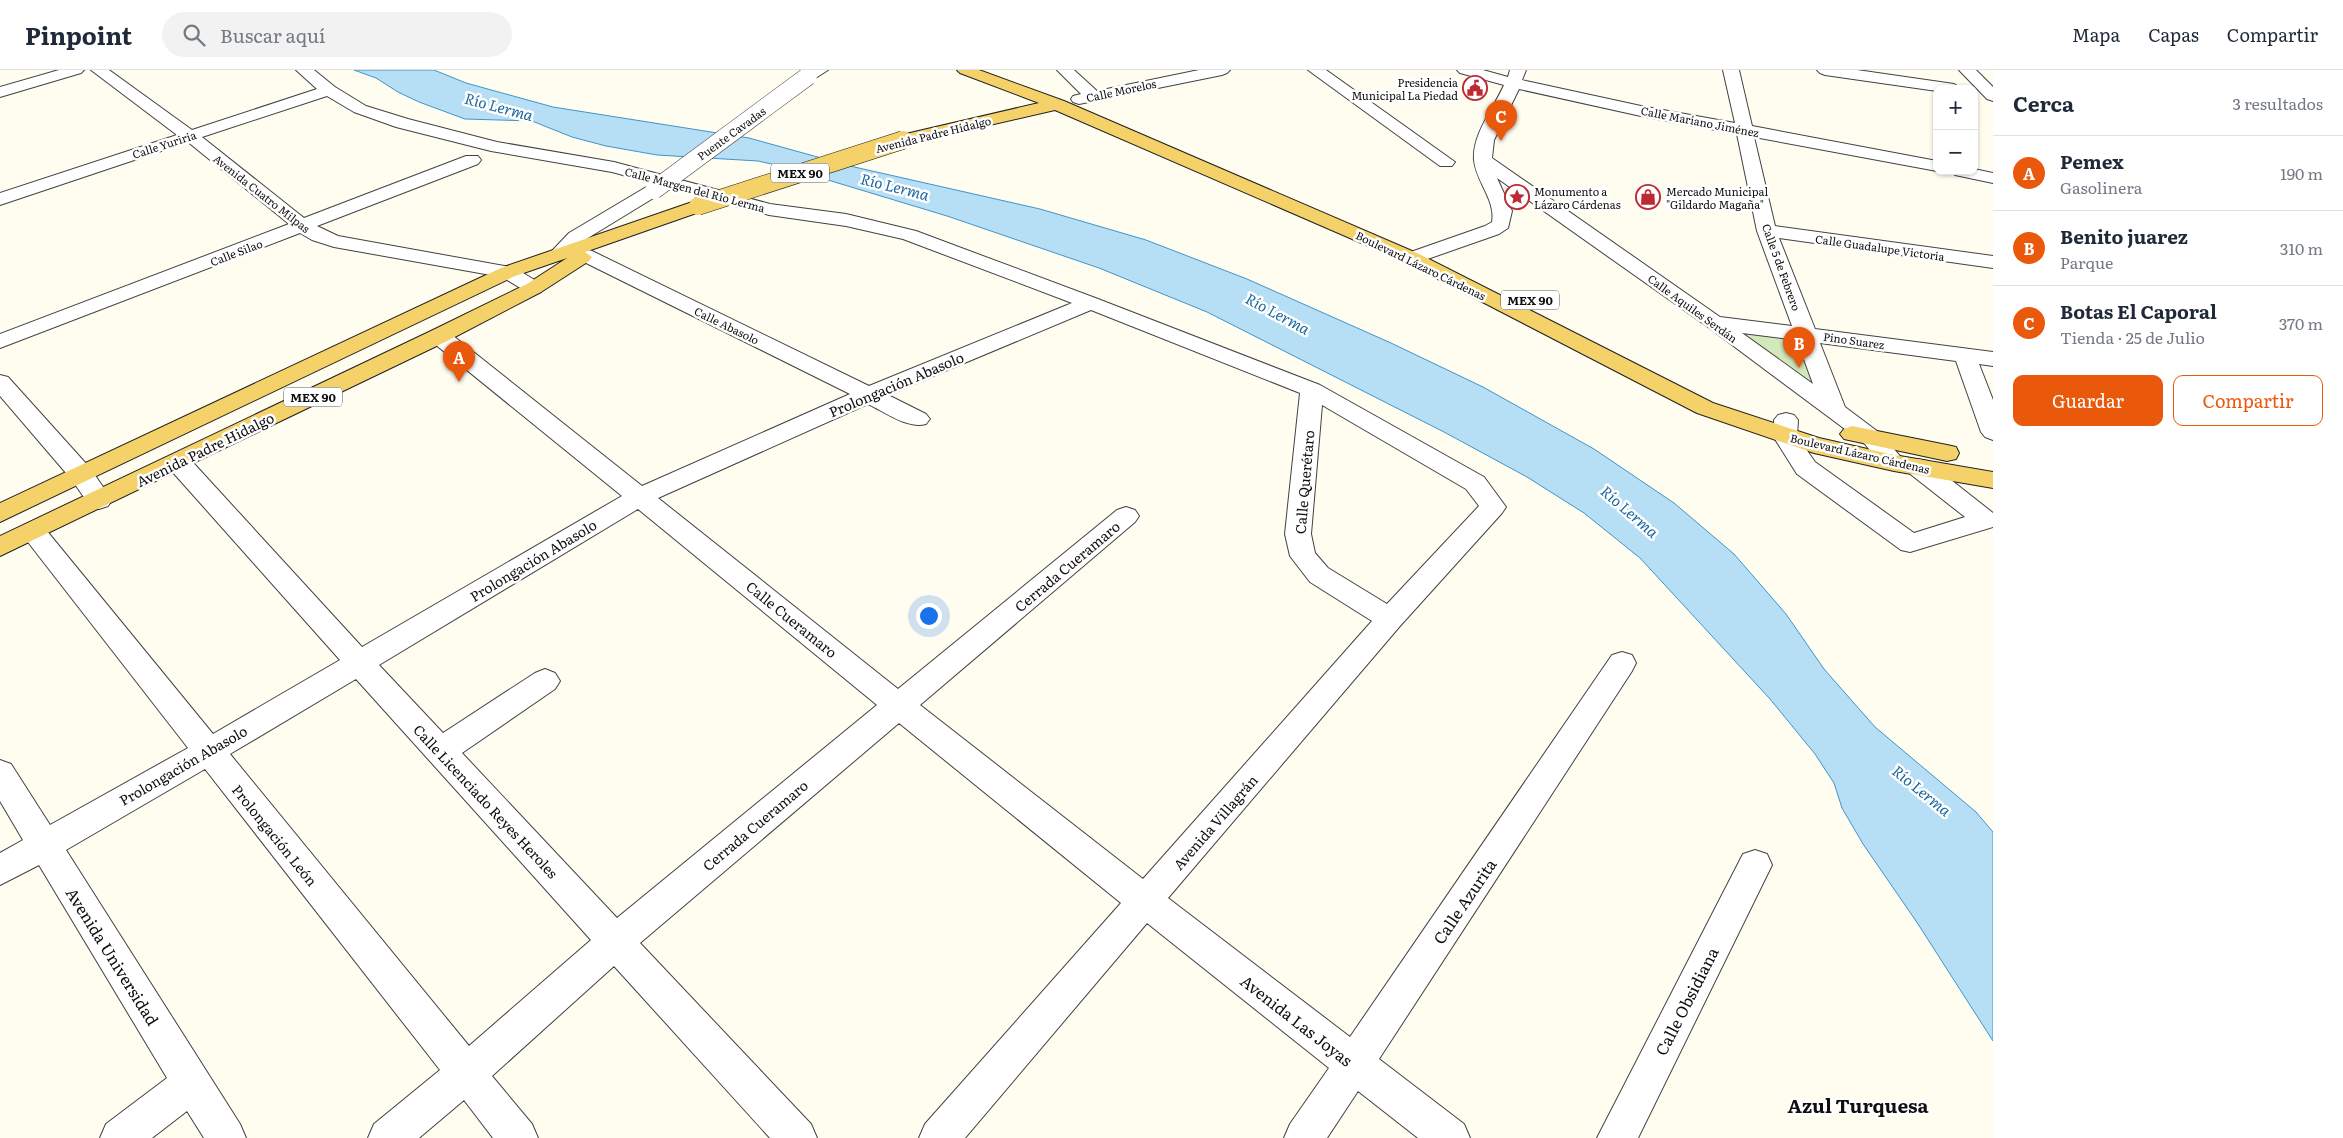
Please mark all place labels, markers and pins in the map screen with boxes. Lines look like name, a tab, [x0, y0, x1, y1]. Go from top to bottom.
place label: Presidencia Municipal La Piedad	[1351, 74, 1458, 103]
public building icon: Presidencia Municipal La Piedad	[1462, 75, 1488, 101]
pin: C	[1485, 100, 1517, 141]
place label: Monumento a Lázaro Cárdenas	[1534, 183, 1621, 212]
place label: Mercado Municipal "Gildardo Magaña"	[1666, 183, 1768, 212]
place icon: Monumento a Lázaro Cárdenas	[1504, 184, 1530, 210]
shop icon: Mercado Municipal "Gildardo Magaña"	[1635, 184, 1661, 210]
pin: B	[1783, 327, 1815, 368]
pin: A	[443, 341, 475, 382]

